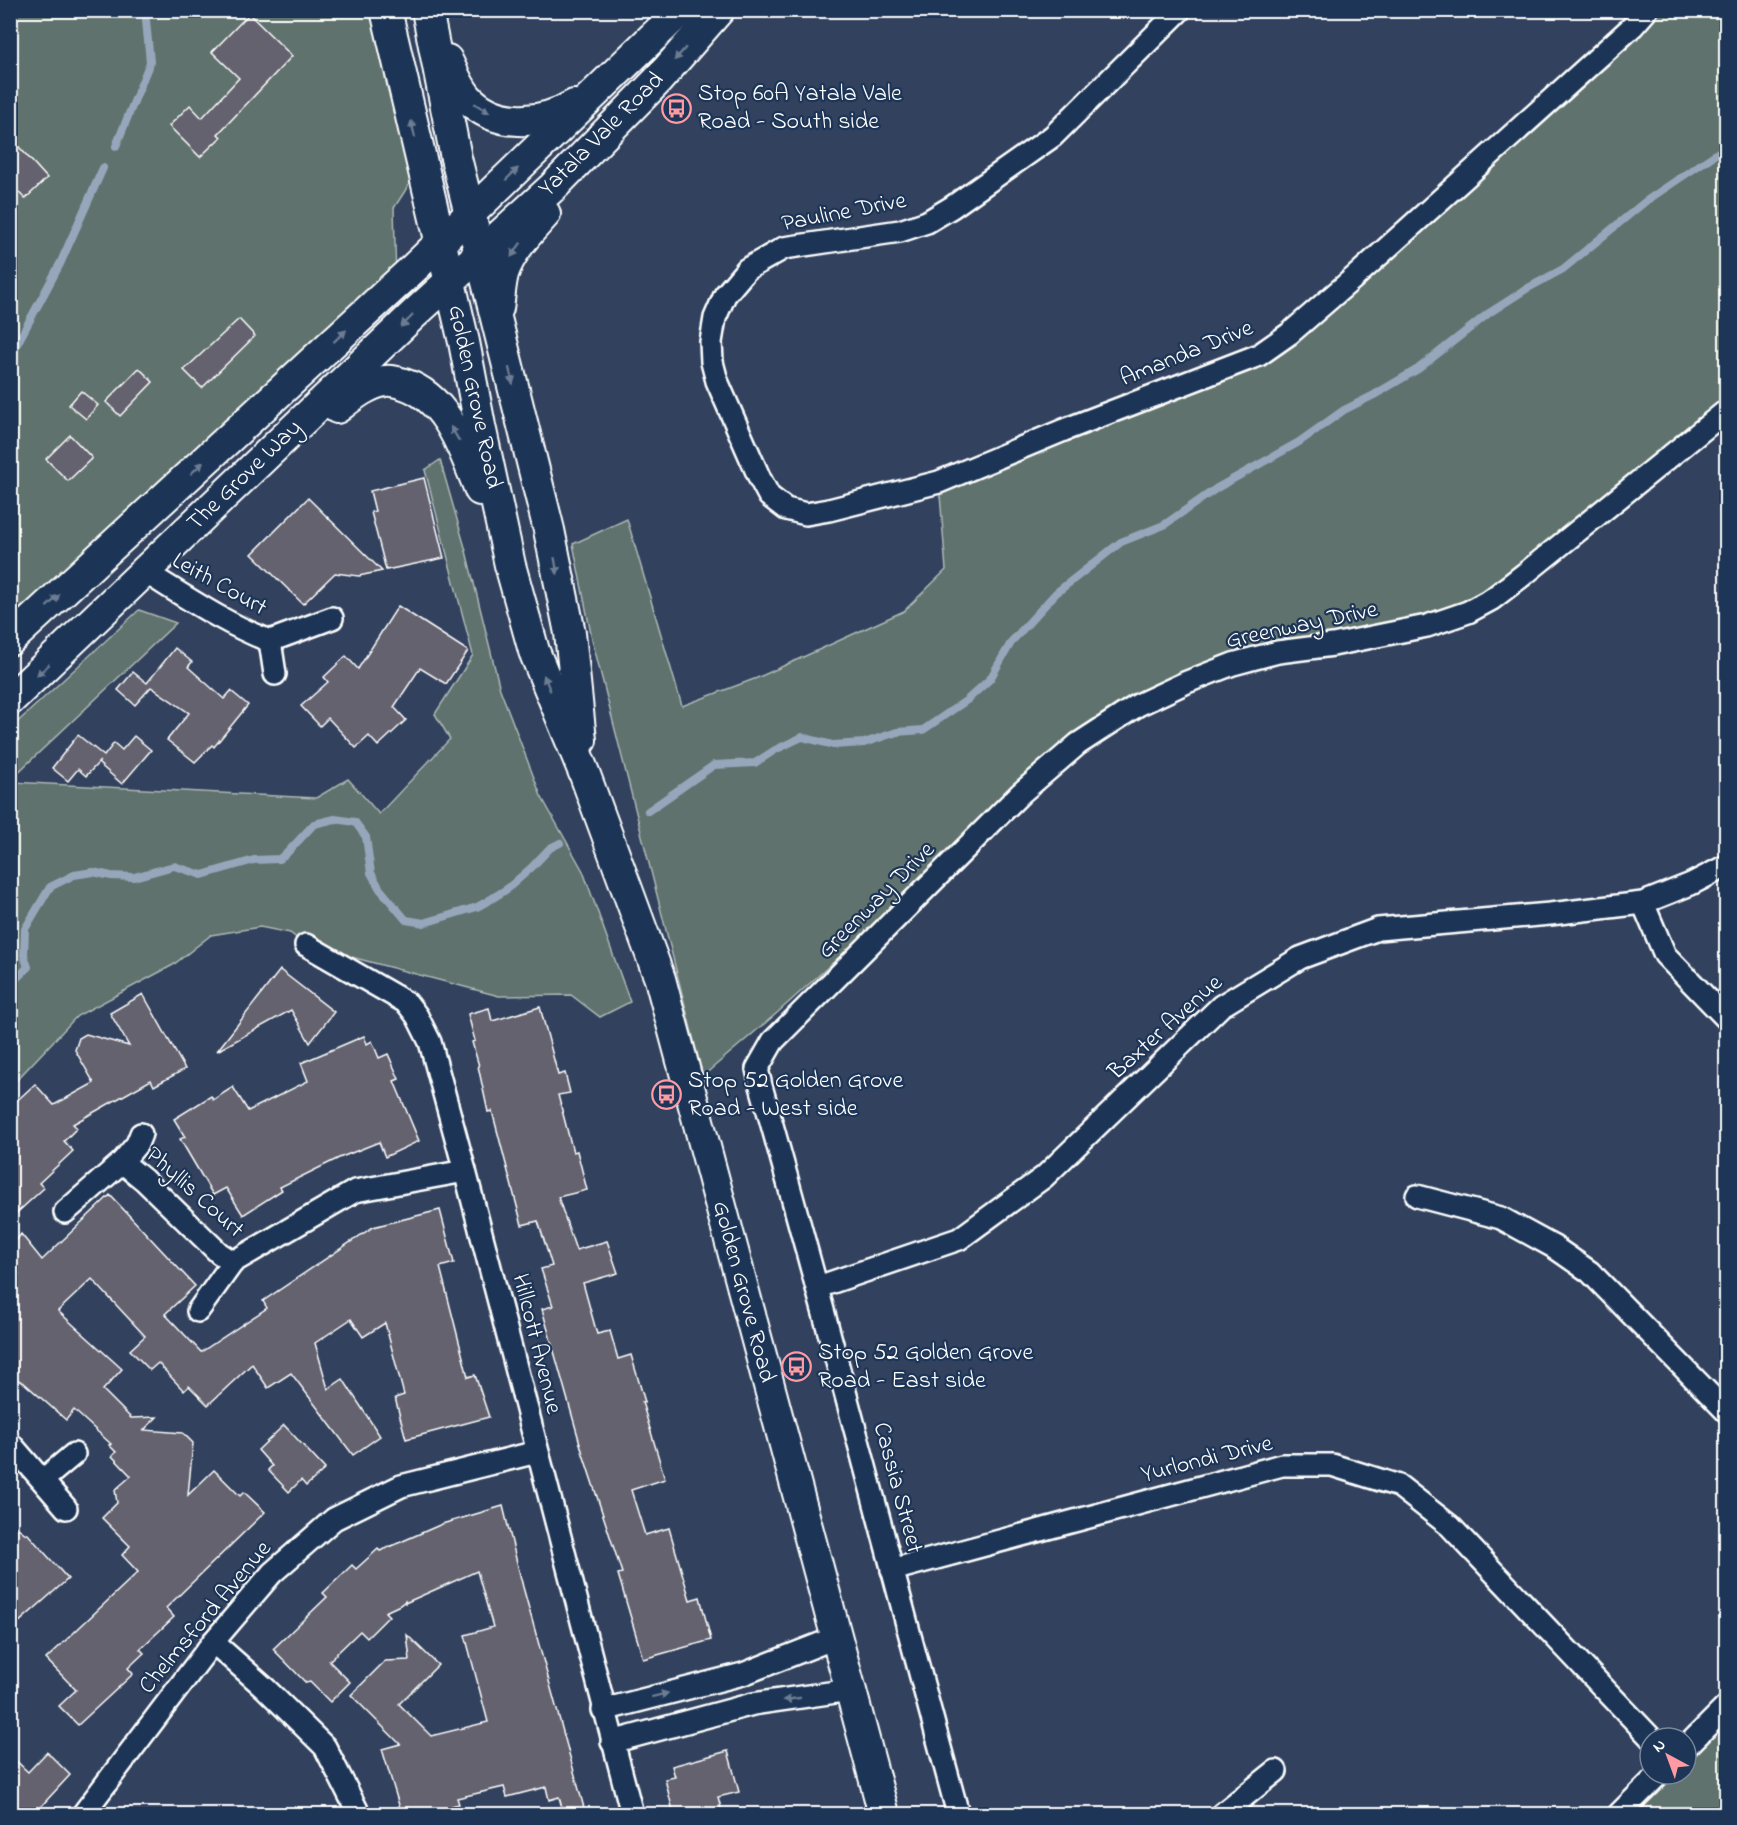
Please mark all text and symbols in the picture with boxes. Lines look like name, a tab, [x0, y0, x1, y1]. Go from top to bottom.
one-way arrow	[674, 46, 687, 61]
street label: Yatala Vale Road	[531, 64, 673, 206]
place label: Stop 60A Yatala Vale Road - South side	[698, 77, 902, 140]
bus stop icon: Stop 60A Yatala Vale Road - South side	[661, 92, 693, 124]
one-way arrow	[474, 103, 490, 114]
one-way arrow	[407, 120, 417, 139]
one-way arrow	[505, 167, 520, 181]
street label: Pauline Drive	[779, 184, 909, 242]
one-way arrow	[511, 242, 522, 258]
street label: Golden Grove Road	[437, 302, 511, 492]
street label: Amanda Drive	[1115, 311, 1259, 397]
one-way arrow	[400, 314, 415, 327]
one-way arrow	[332, 330, 347, 343]
one-way arrow	[507, 367, 517, 385]
street label: The Grove Way	[179, 412, 311, 541]
one-way arrow	[450, 425, 460, 442]
one-way arrow	[189, 461, 204, 475]
street label: Leith Court	[165, 544, 273, 626]
one-way arrow	[552, 557, 561, 576]
street label: Greenway Drive	[1223, 593, 1381, 660]
one-way arrow	[46, 594, 60, 608]
one-way arrow	[36, 662, 50, 676]
one-way arrow	[542, 673, 552, 691]
street label: Greenway Drive	[810, 834, 945, 969]
street label: Baxter Avenue	[1100, 967, 1231, 1090]
place label: Stop 52 Golden Grove Road - West side	[688, 1064, 904, 1127]
bus stop icon: Stop 52 Golden Grove Road - West side	[651, 1079, 683, 1111]
street label: Phyllis Court	[136, 1139, 251, 1248]
street label: Golden Grove Road	[702, 1197, 784, 1387]
street label: Hillcott Avenue	[502, 1270, 570, 1418]
place label: Stop 52 Golden Grove Road - East side	[818, 1336, 1034, 1399]
bus stop icon: Stop 52 Golden Grove Road - East side	[781, 1351, 813, 1383]
street label: Cassia Street	[863, 1419, 931, 1557]
street label: Yurlondi Drive	[1138, 1427, 1277, 1493]
street label: Chelmsford Avenue	[131, 1533, 281, 1702]
one-way arrow	[651, 1690, 669, 1700]
one-way arrow	[782, 1694, 801, 1703]
north arrow	[1638, 1726, 1698, 1786]
text: N	[1648, 1733, 1672, 1759]

